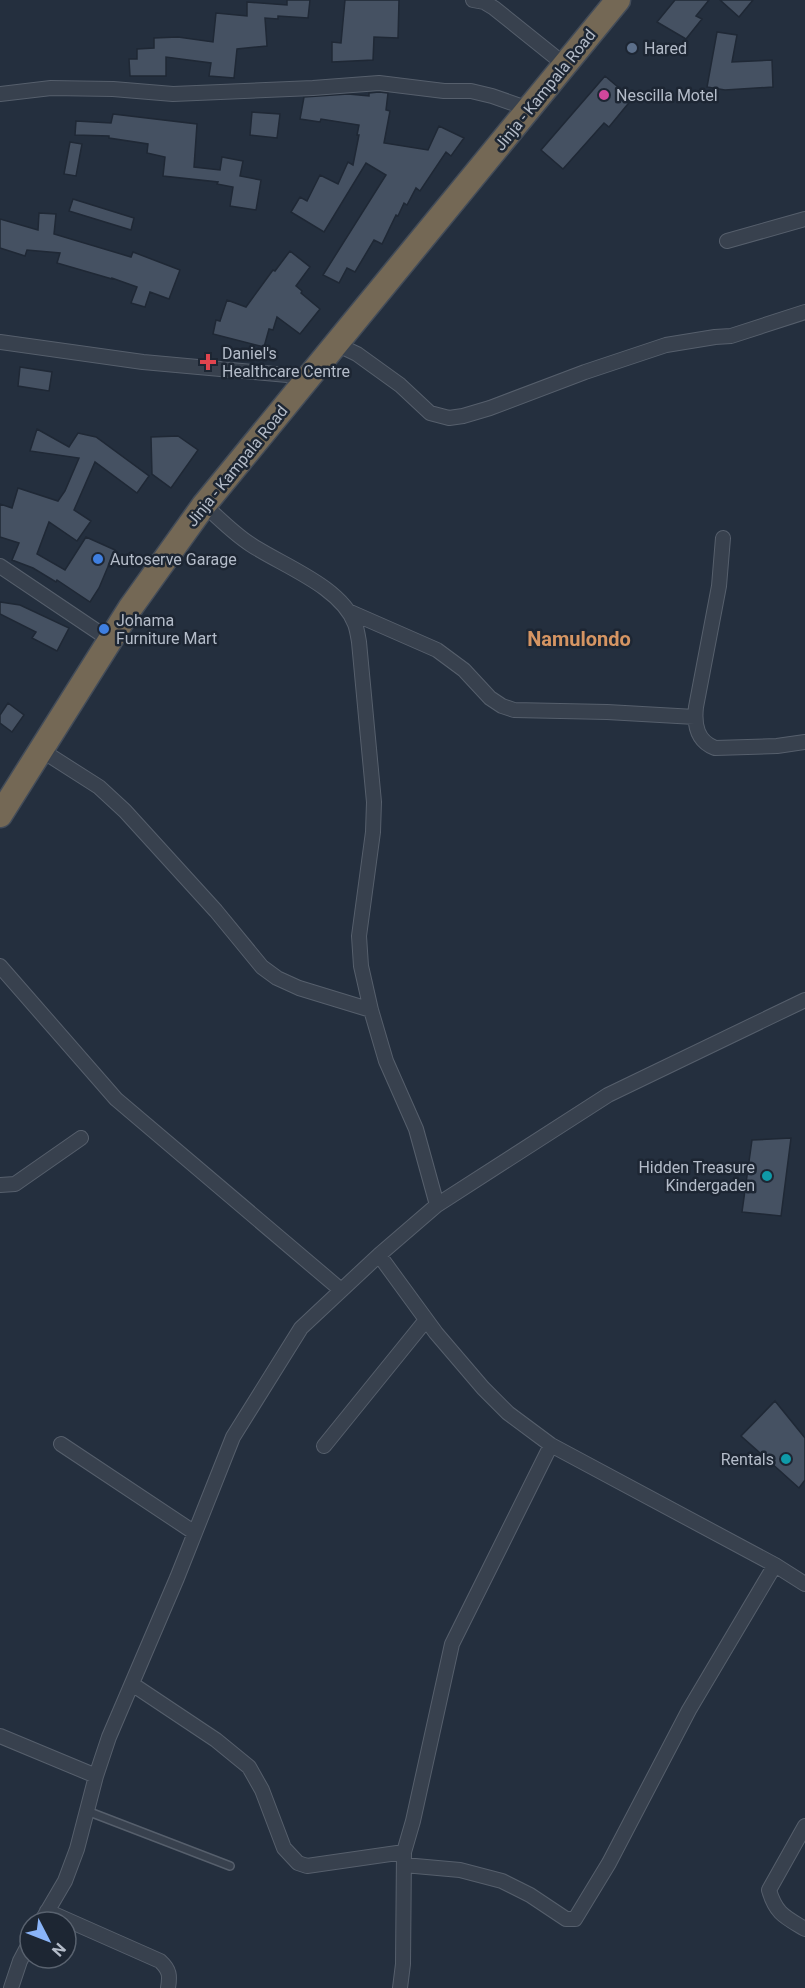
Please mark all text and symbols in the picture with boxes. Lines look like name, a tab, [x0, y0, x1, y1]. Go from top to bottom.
street label: Jinja - Kampala Road	[490, 26, 600, 154]
place label: Hared	[644, 39, 687, 58]
marker: Hared	[625, 41, 639, 55]
place label: Nescilla Motel	[616, 86, 718, 105]
marker: Nescilla Motel	[597, 88, 611, 102]
place label: Daniel's Healthcare Centre	[222, 344, 350, 381]
marker: Daniel's Healthcare Centre	[199, 353, 217, 371]
street label: Jinja - Kampala Road	[182, 402, 292, 530]
place label: Autoserve Garage	[110, 550, 237, 569]
marker: Autoserve Garage	[91, 552, 105, 566]
place label: Johama Furniture Mart	[116, 611, 217, 648]
marker: Johama Furniture Mart	[97, 622, 111, 636]
district label: Namulondo	[527, 627, 631, 651]
place label: Hidden Treasure Kindergaden	[638, 1158, 755, 1195]
marker: Hidden Treasure Kindergaden	[760, 1169, 774, 1183]
place label: Rentals	[721, 1450, 774, 1469]
marker: Rentals	[779, 1452, 793, 1466]
north arrow	[18, 1910, 78, 1970]
text: N	[48, 1939, 70, 1960]

